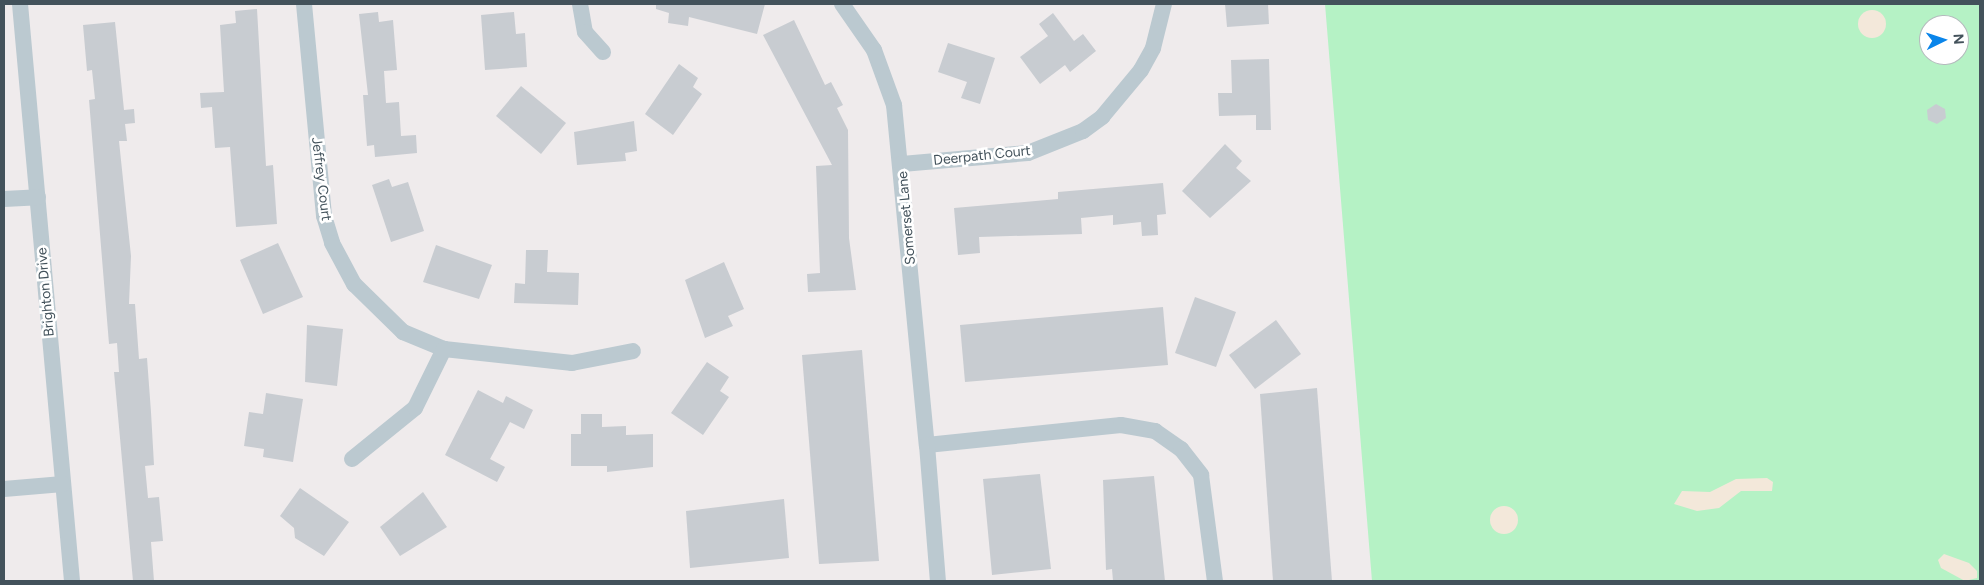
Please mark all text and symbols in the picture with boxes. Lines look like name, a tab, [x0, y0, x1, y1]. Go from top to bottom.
north arrow	[1919, 15, 1969, 65]
text: N	[1950, 33, 1967, 45]
street label: Jeffrey Court	[308, 136, 334, 222]
street label: Deerpath Court	[933, 143, 1031, 169]
street label: Somerset Lane	[895, 171, 919, 265]
street label: Brighton Drive	[34, 247, 58, 337]

